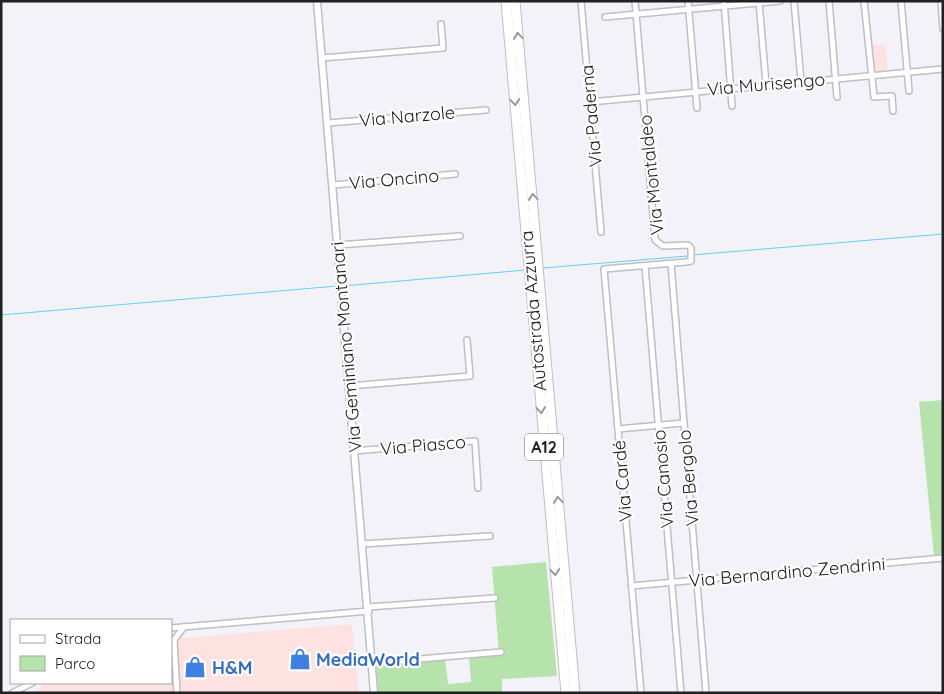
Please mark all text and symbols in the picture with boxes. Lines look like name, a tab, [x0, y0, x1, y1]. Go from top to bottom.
one-way arrow	[513, 31, 524, 39]
street label: Via Paderna	[575, 64, 607, 168]
street label: Via Murisengo	[706, 67, 826, 101]
one-way arrow	[509, 98, 520, 106]
street label: Via Narzole	[358, 100, 456, 132]
street label: Via Montaldeo	[633, 114, 669, 236]
street label: Via Oncino	[348, 164, 440, 194]
one-way arrow	[527, 193, 538, 201]
street label: Autostrada Azzurra	[515, 230, 551, 392]
street label: Via Geminiano Montanari	[325, 241, 367, 453]
one-way arrow	[535, 406, 546, 414]
street label: Via Canosio	[647, 429, 679, 529]
street label: Via Bergolo	[672, 429, 704, 527]
street label: Via Piasco	[379, 430, 467, 460]
road number: A12	[525, 434, 563, 461]
street label: Via Cardé	[607, 439, 637, 523]
one-way arrow	[553, 496, 564, 504]
street label: Via Bernardino Zendrini	[688, 552, 886, 592]
one-way arrow	[549, 568, 560, 576]
legend	[10, 619, 172, 684]
text: Strada	[55, 629, 101, 648]
shop icon: MediaWorld	[287, 646, 313, 672]
place label: MediaWorld	[316, 648, 420, 671]
text: Parco	[55, 654, 95, 673]
shop icon: H&M	[182, 654, 208, 680]
place label: H&M	[212, 656, 252, 679]

